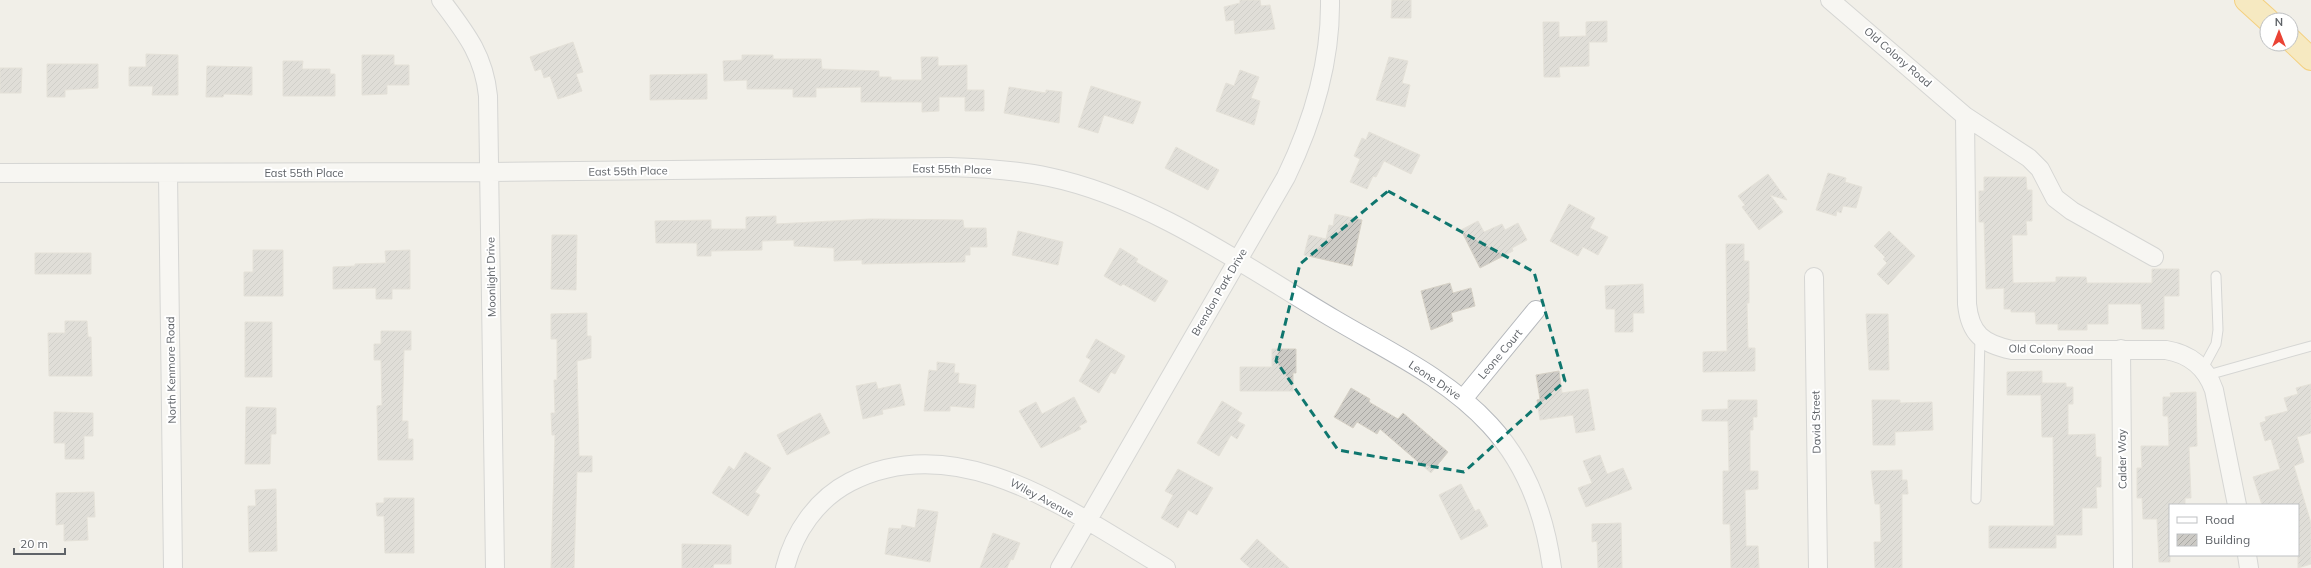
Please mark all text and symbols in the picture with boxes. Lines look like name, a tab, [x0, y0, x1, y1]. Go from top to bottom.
north arrow	[2259, 12, 2299, 52]
text: N	[2275, 15, 2283, 29]
street label: Old Colony Road	[1861, 24, 1935, 90]
street label: East 55th Place	[912, 161, 992, 177]
street label: East 55th Place	[588, 163, 668, 179]
street label: East 55th Place	[264, 166, 344, 180]
street label: Moonlight Drive	[483, 237, 499, 317]
street label: Brendon Park Drive	[1188, 246, 1250, 338]
street label: North Kenmore Road	[163, 316, 179, 424]
street label: Leone Court	[1475, 326, 1525, 382]
street label: Old Colony Road	[2008, 341, 2094, 357]
street label: Leone Drive	[1406, 357, 1464, 403]
street label: David Street	[1808, 390, 1824, 454]
street label: Calder Way	[2114, 429, 2130, 489]
street label: Wiley Avenue	[1008, 475, 1076, 521]
legend	[2169, 504, 2299, 556]
text: Road	[2205, 512, 2234, 527]
scale bar	[14, 530, 65, 556]
text: Building	[2205, 532, 2250, 547]
text: 20 m	[20, 536, 48, 551]

